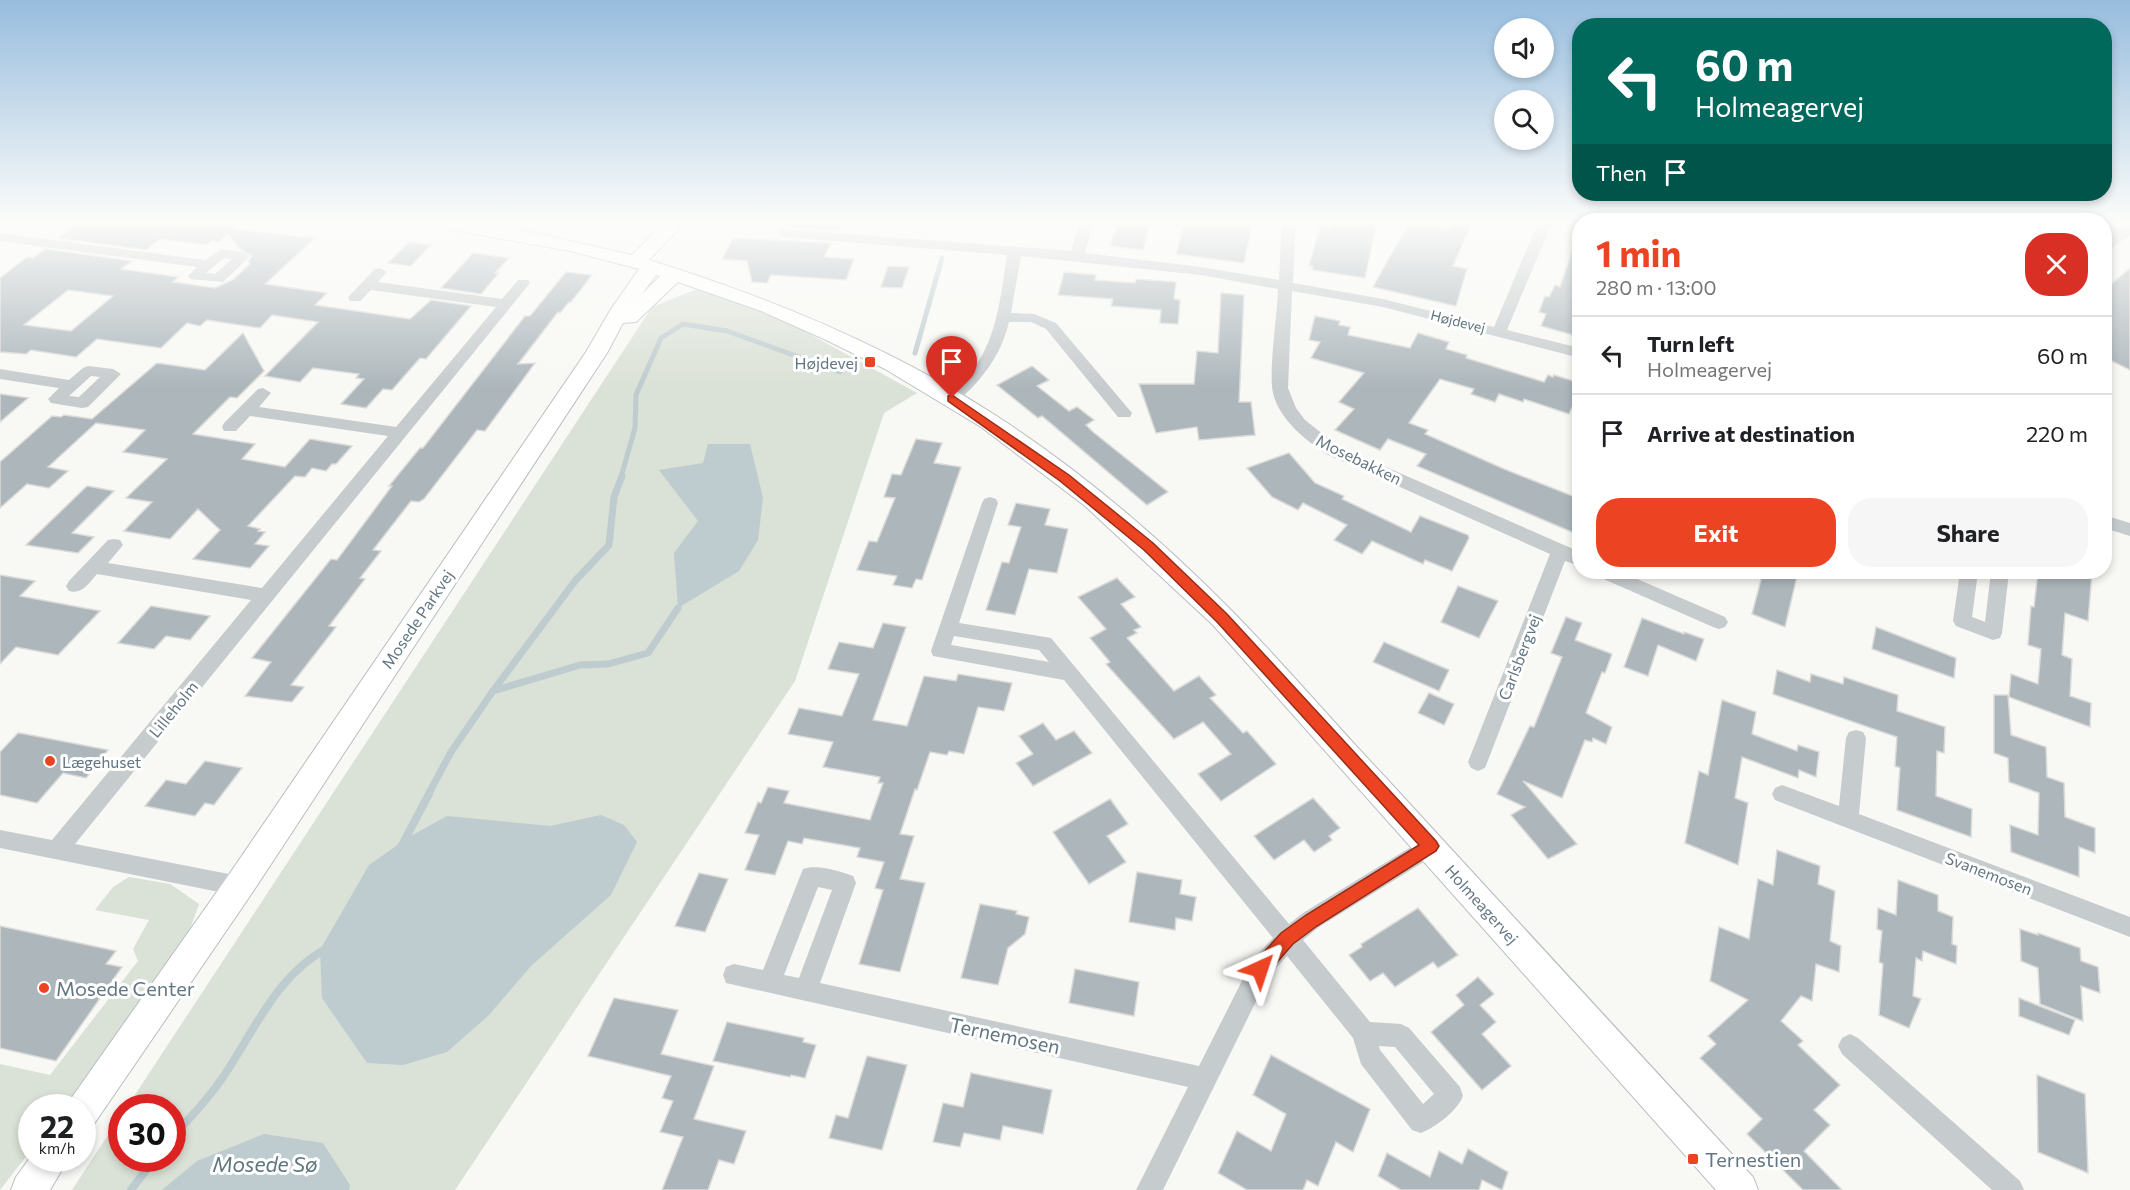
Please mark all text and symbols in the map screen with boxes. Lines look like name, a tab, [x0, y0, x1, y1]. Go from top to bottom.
map controls	[1494, 18, 1554, 150]
button: sound	[1494, 18, 1554, 78]
text: 60 m	[1695, 38, 1794, 90]
icon: left	[1596, 42, 1674, 120]
button: search	[1494, 90, 1554, 150]
text: Holmeagervej	[1695, 90, 1864, 123]
icon: arrive	[1659, 156, 1692, 189]
text: Then	[1596, 159, 1647, 186]
text: 1 min	[1596, 230, 1681, 274]
button: close	[2025, 233, 2088, 296]
text: 280 m · 13:00	[1596, 275, 1717, 299]
street label: Højdevej	[1429, 306, 1487, 336]
text: Turn left	[1647, 330, 1734, 357]
pin	[926, 336, 977, 398]
icon: left	[1596, 339, 1629, 372]
text: 60 m	[2037, 342, 2088, 369]
icon: arrive	[935, 345, 968, 378]
place label: Højdevej	[794, 353, 858, 372]
marker: Højdevej	[863, 355, 877, 369]
text: Holmeagervej	[1647, 357, 1772, 381]
icon: arrive	[1596, 417, 1629, 450]
text: Arrive at destination	[1647, 420, 1855, 447]
text: 220 m	[2026, 420, 2088, 447]
street label: Mosebakken	[1313, 430, 1405, 488]
button: Exit	[1596, 498, 1836, 567]
button: Share	[1848, 498, 2088, 567]
street label: Mosede Parkvej	[377, 566, 457, 672]
street label: Carlsbergvej	[1494, 611, 1544, 703]
street label: Lilleholm	[145, 677, 201, 741]
place label: Lægehuset	[62, 752, 142, 771]
marker: Lægehuset	[43, 754, 57, 768]
street label: Svanemosen	[1943, 848, 2035, 898]
street label: Holmeagervej	[1441, 860, 1523, 948]
position arrow	[1228, 937, 1292, 1001]
place label: Mosede Center	[56, 976, 195, 1000]
marker: Mosede Center	[37, 981, 51, 995]
street label: Ternemosen	[948, 1012, 1062, 1058]
speed limit sign: 30	[108, 1094, 186, 1172]
text: 22	[40, 1107, 74, 1144]
text: km/h	[39, 1139, 75, 1157]
place label: Ternestien	[1705, 1147, 1801, 1171]
water label: Mosede Sø	[212, 1151, 318, 1176]
marker: Ternestien	[1686, 1152, 1700, 1166]

